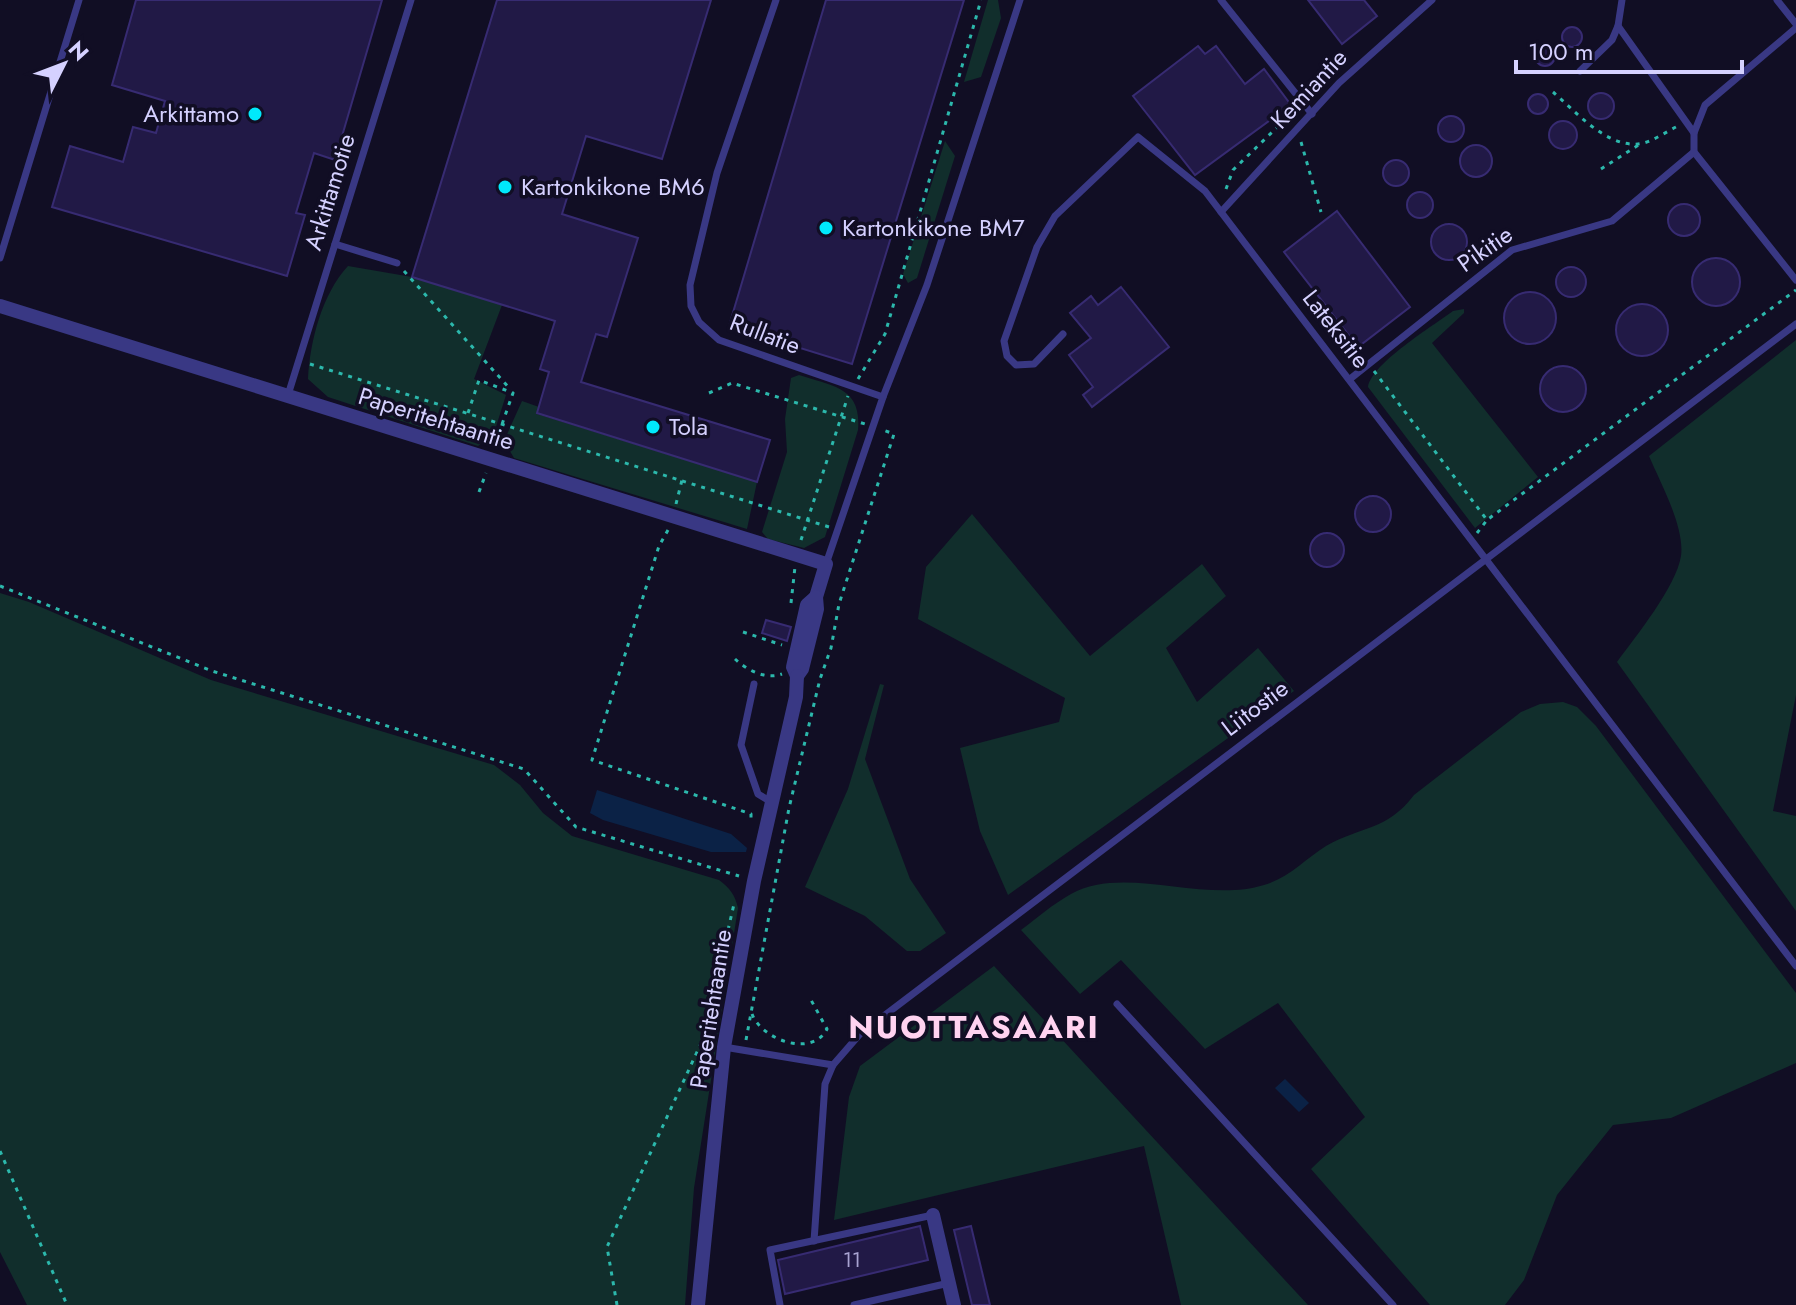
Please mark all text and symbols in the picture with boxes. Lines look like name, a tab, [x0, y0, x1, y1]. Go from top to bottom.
north arrow	[24, 24, 104, 104]
scale bar	[1516, 24, 1742, 74]
text: N	[61, 33, 97, 68]
text: 100 m	[1528, 34, 1594, 69]
street label: Kemiantie	[1262, 41, 1355, 137]
place label: Arkittamo	[143, 96, 239, 131]
marker: Arkittamo	[246, 105, 264, 123]
street label: Arkittamotie	[295, 129, 364, 254]
place label: Kartonkikone BM6	[521, 169, 705, 204]
marker: Kartonkikone BM6	[496, 178, 514, 196]
place label: Kartonkikone BM7	[842, 210, 1025, 245]
street label: Pikitie	[1450, 217, 1520, 280]
marker: Kartonkikone BM7	[817, 219, 835, 237]
street label: Lateksitie	[1294, 282, 1378, 375]
street label: Rullatie	[725, 304, 806, 363]
street label: Paperitehtaantie	[354, 378, 518, 459]
place label: Tola	[669, 409, 708, 444]
marker: Tola	[644, 418, 662, 436]
street label: Liitostie	[1214, 671, 1296, 745]
street label: Paperitehtaantie	[681, 927, 740, 1091]
district label: NUOTTASAARI	[848, 1004, 1100, 1050]
house number: 11	[843, 1246, 861, 1275]

